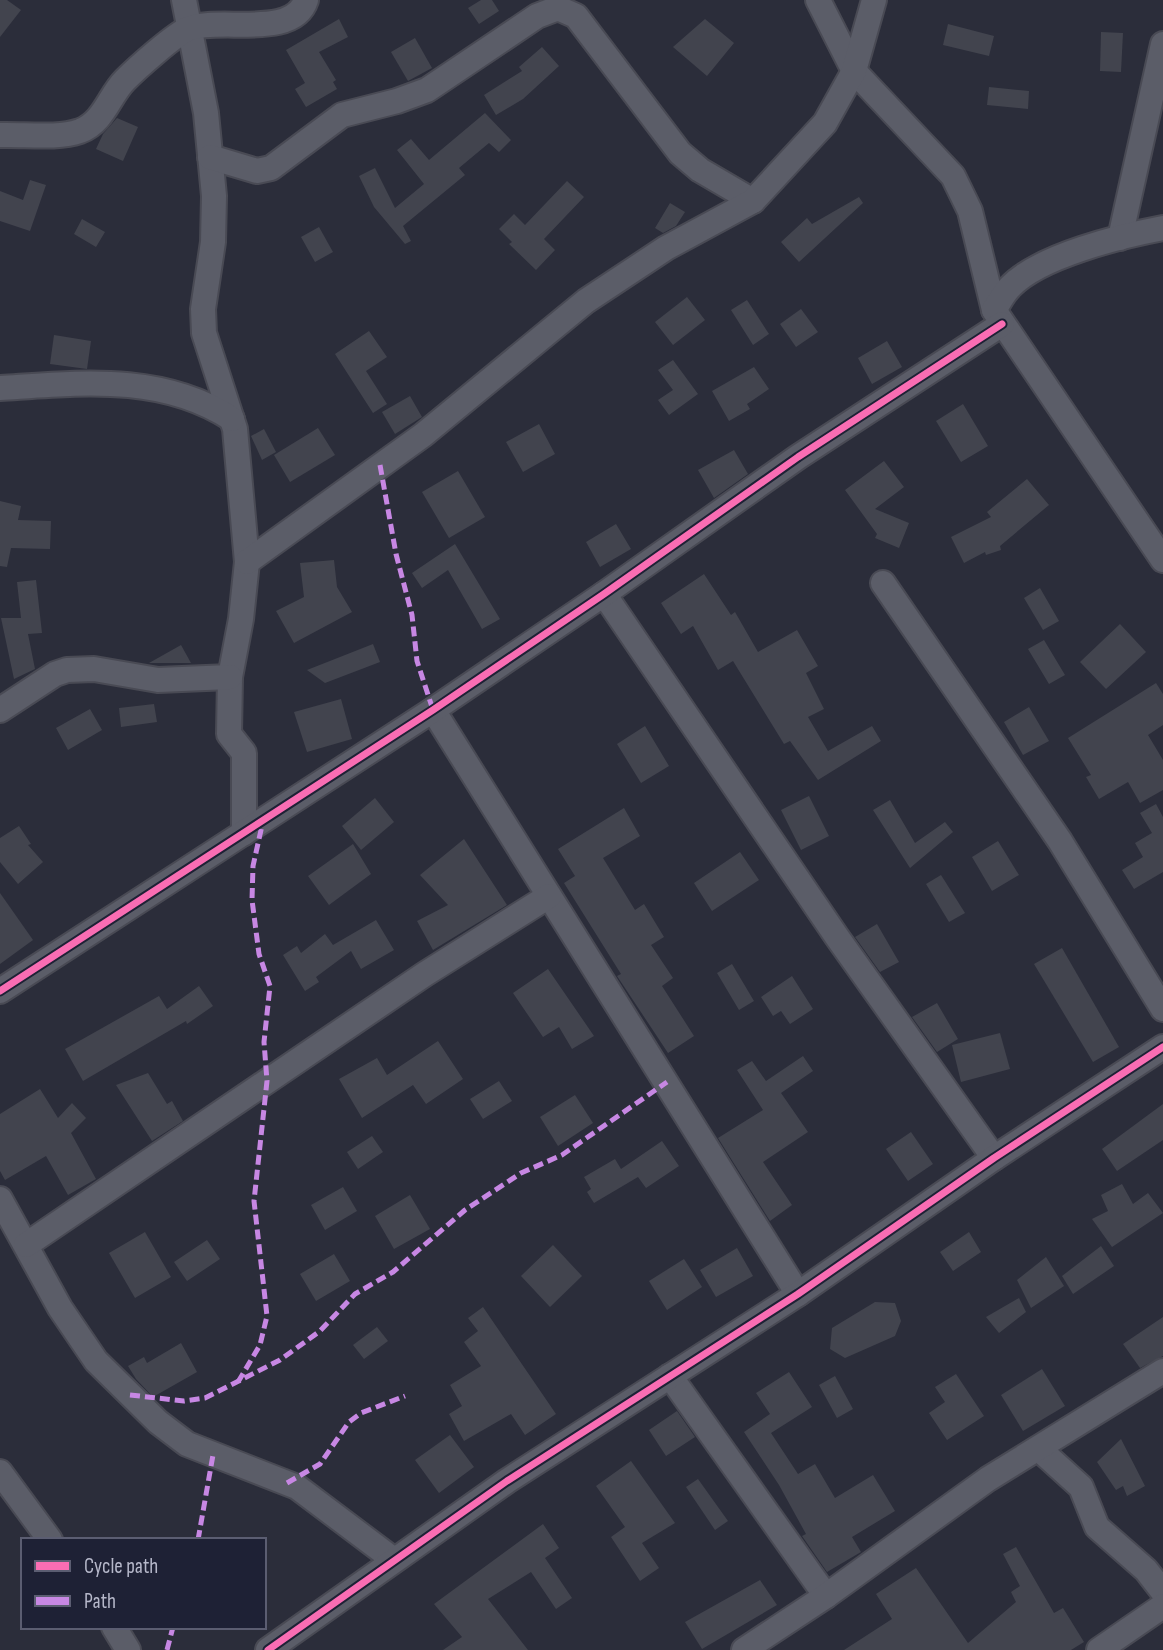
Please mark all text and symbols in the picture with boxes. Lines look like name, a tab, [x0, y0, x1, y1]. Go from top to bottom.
legend	[21, 1538, 266, 1629]
text: Cycle path	[84, 1554, 158, 1579]
text: Path	[84, 1589, 116, 1614]

